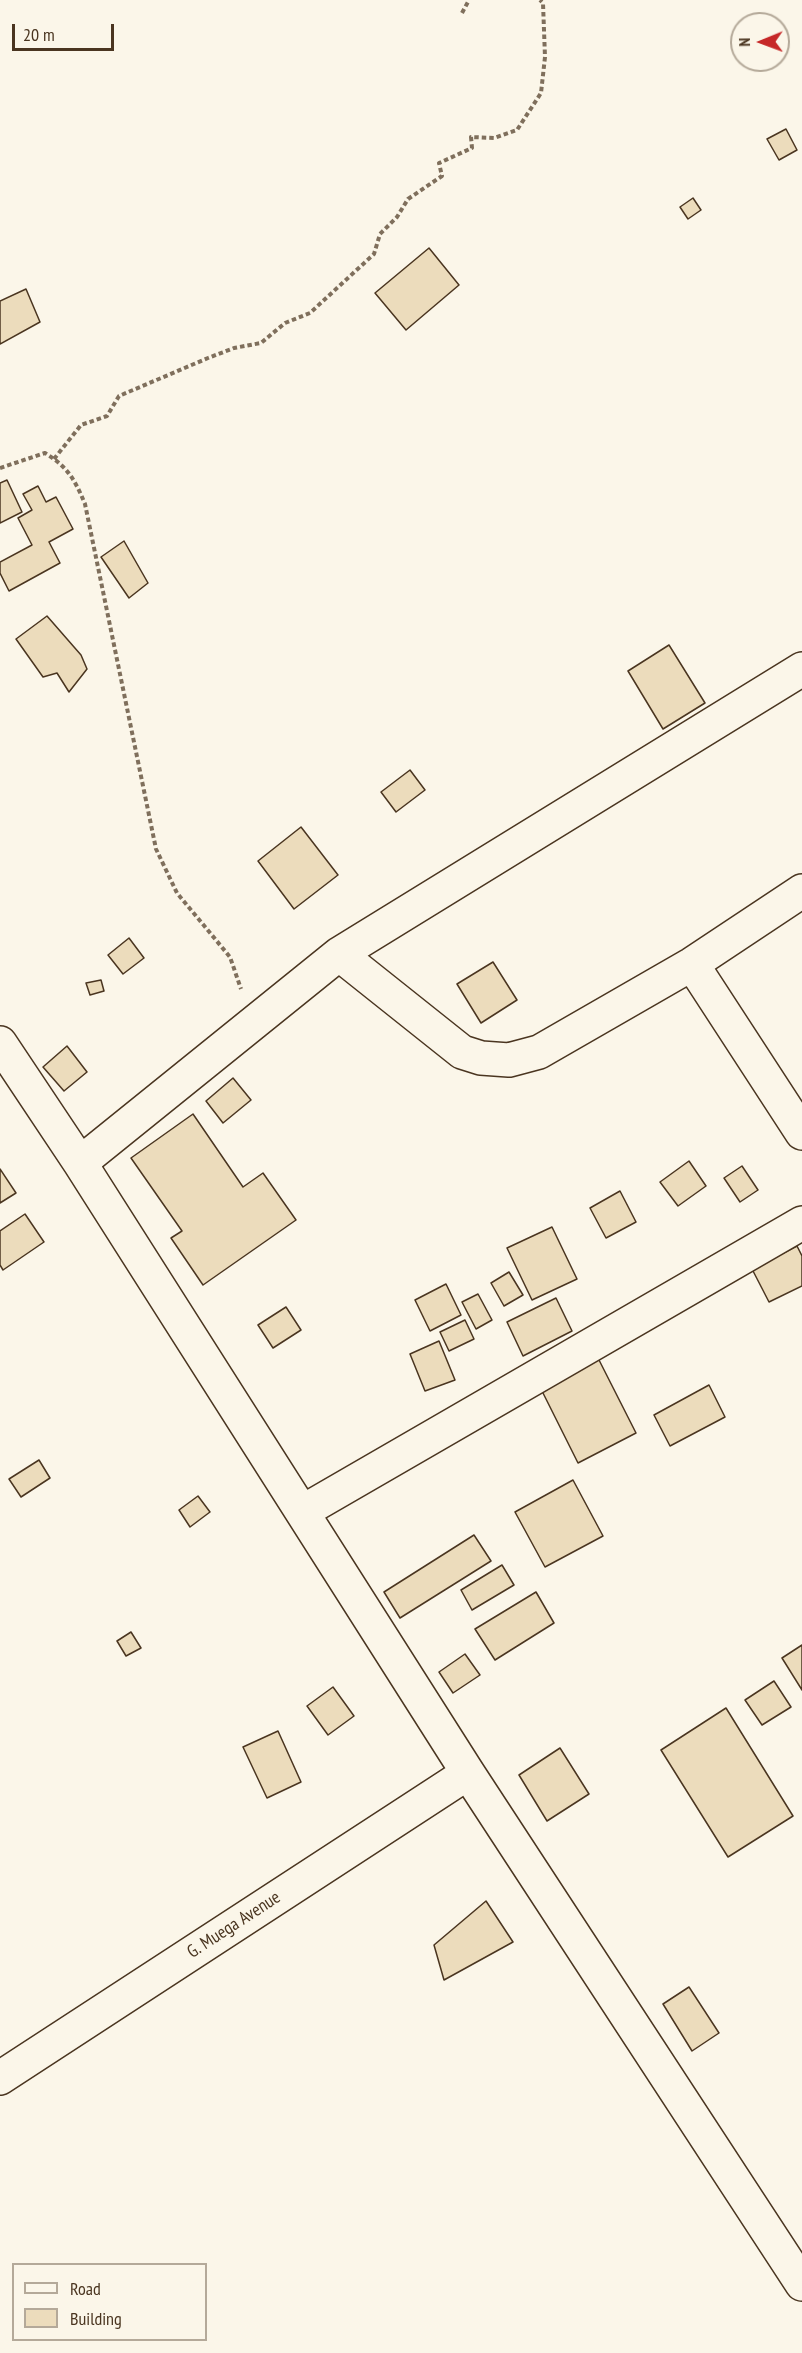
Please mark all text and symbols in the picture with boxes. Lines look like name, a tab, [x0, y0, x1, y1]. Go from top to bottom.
scale bar	[15, 12, 117, 50]
north arrow	[730, 12, 790, 72]
text: 20 m	[23, 23, 55, 46]
text: N	[734, 38, 754, 47]
street label: G. Muega Avenue	[183, 1887, 285, 1963]
legend	[12, 2263, 207, 2341]
text: Road	[70, 2277, 101, 2300]
text: Building	[70, 2307, 122, 2330]

